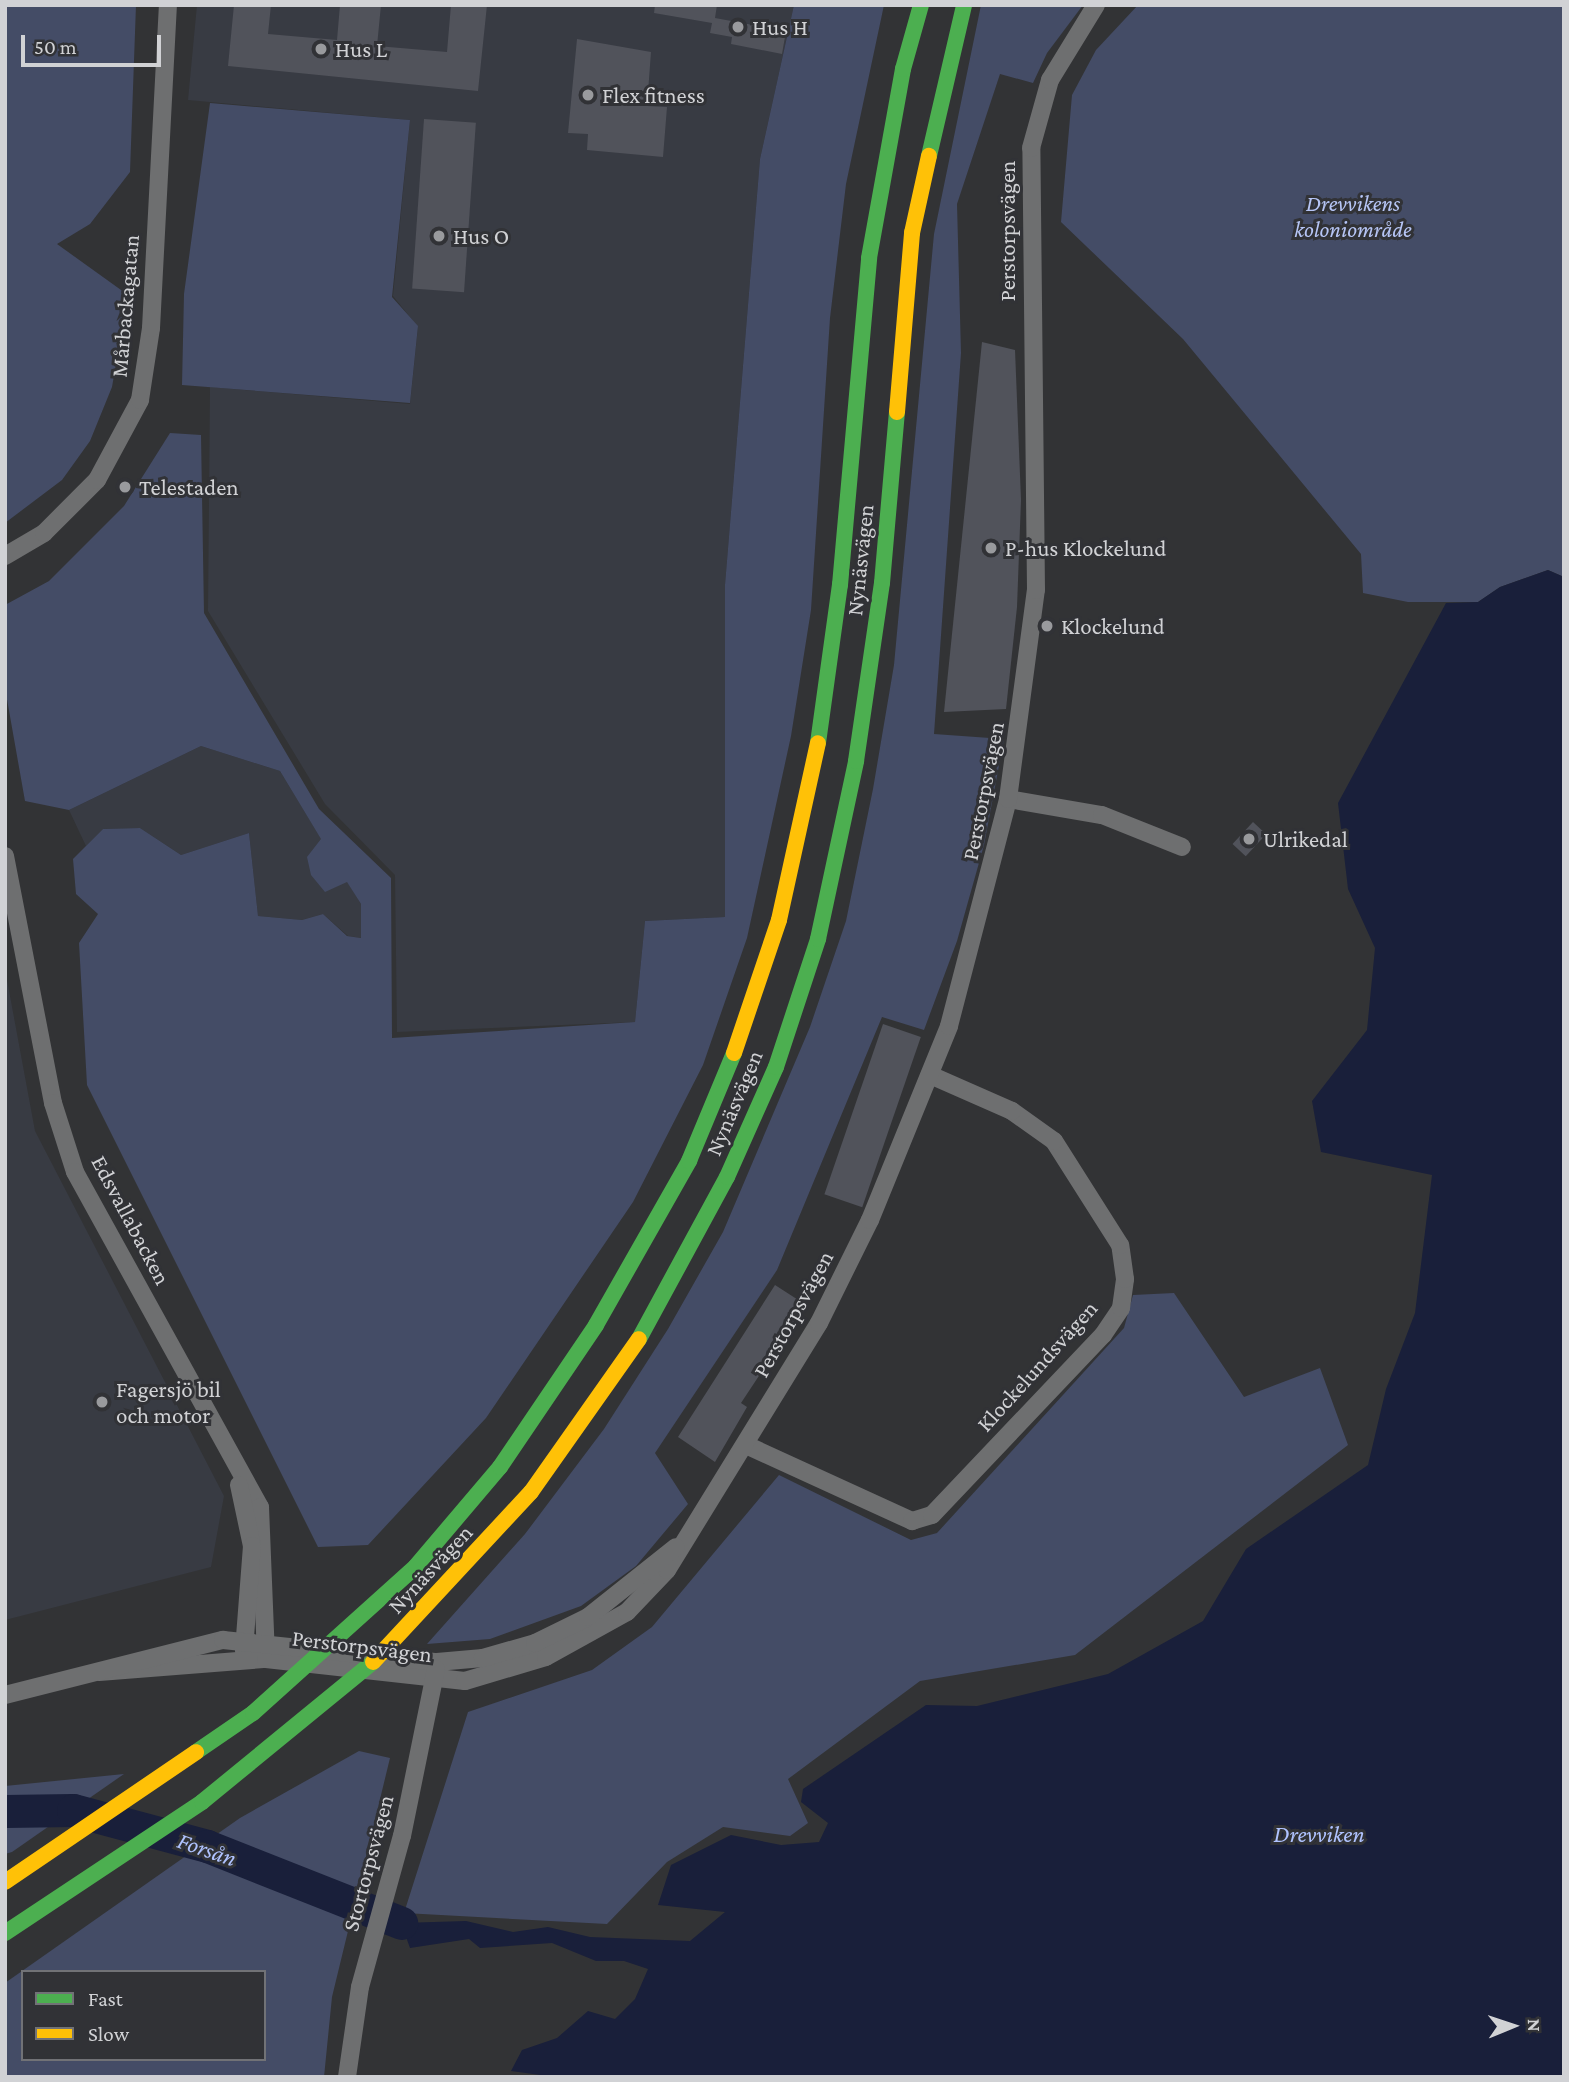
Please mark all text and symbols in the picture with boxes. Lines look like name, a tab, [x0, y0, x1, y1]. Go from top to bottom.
place label: Hus H	[752, 13, 808, 41]
marker: Hus H	[730, 19, 746, 35]
scale bar	[24, 21, 164, 65]
text: 50 m	[34, 35, 77, 59]
place label: Hus L	[335, 35, 387, 63]
marker: Hus L	[313, 41, 329, 57]
place label: Flex fitness	[602, 81, 705, 109]
marker: Flex fitness	[580, 87, 596, 103]
street label: Perstorpsvägen	[993, 161, 1021, 301]
park label: Drevvikens koloniområde	[1294, 189, 1412, 243]
place label: Hus O	[453, 222, 509, 250]
marker: Hus O	[431, 228, 447, 244]
street label: Mårbackagatan	[105, 233, 145, 379]
place label: Telestaden	[139, 473, 239, 501]
marker: Telestaden	[117, 479, 133, 495]
street label: Nynäsvägen	[840, 503, 880, 617]
place label: P-hus Klockelund	[1005, 534, 1166, 562]
marker: P-hus Klockelund	[983, 540, 999, 556]
place label: Klockelund	[1061, 612, 1165, 640]
marker: Klockelund	[1039, 618, 1055, 634]
street label: Perstorpsvägen	[956, 719, 1010, 863]
place label: Ulrikedal	[1263, 825, 1348, 853]
marker: Ulrikedal	[1241, 831, 1257, 847]
street label: Nynäsvägen	[699, 1046, 769, 1160]
street label: Edsvallabacken	[85, 1151, 177, 1289]
street label: Perstorpsvägen	[747, 1246, 839, 1382]
street label: Klockelundsvägen	[971, 1295, 1103, 1437]
place label: Fagersjö bil och motor	[116, 1375, 221, 1429]
marker: Fagersjö bil och motor	[94, 1394, 110, 1410]
street label: Nynäsvägen	[382, 1519, 478, 1619]
street label: Perstorpsvägen	[290, 1624, 434, 1668]
street label: Stortorpsvägen	[337, 1792, 399, 1934]
water label: Drevviken	[1273, 1820, 1365, 1848]
water label: Forsån	[174, 1826, 240, 1872]
legend	[21, 1970, 266, 2061]
text: Fast	[88, 1987, 123, 2011]
north arrow	[1478, 1991, 1548, 2061]
text: N	[1524, 2018, 1545, 2032]
text: Slow	[88, 2022, 129, 2046]

